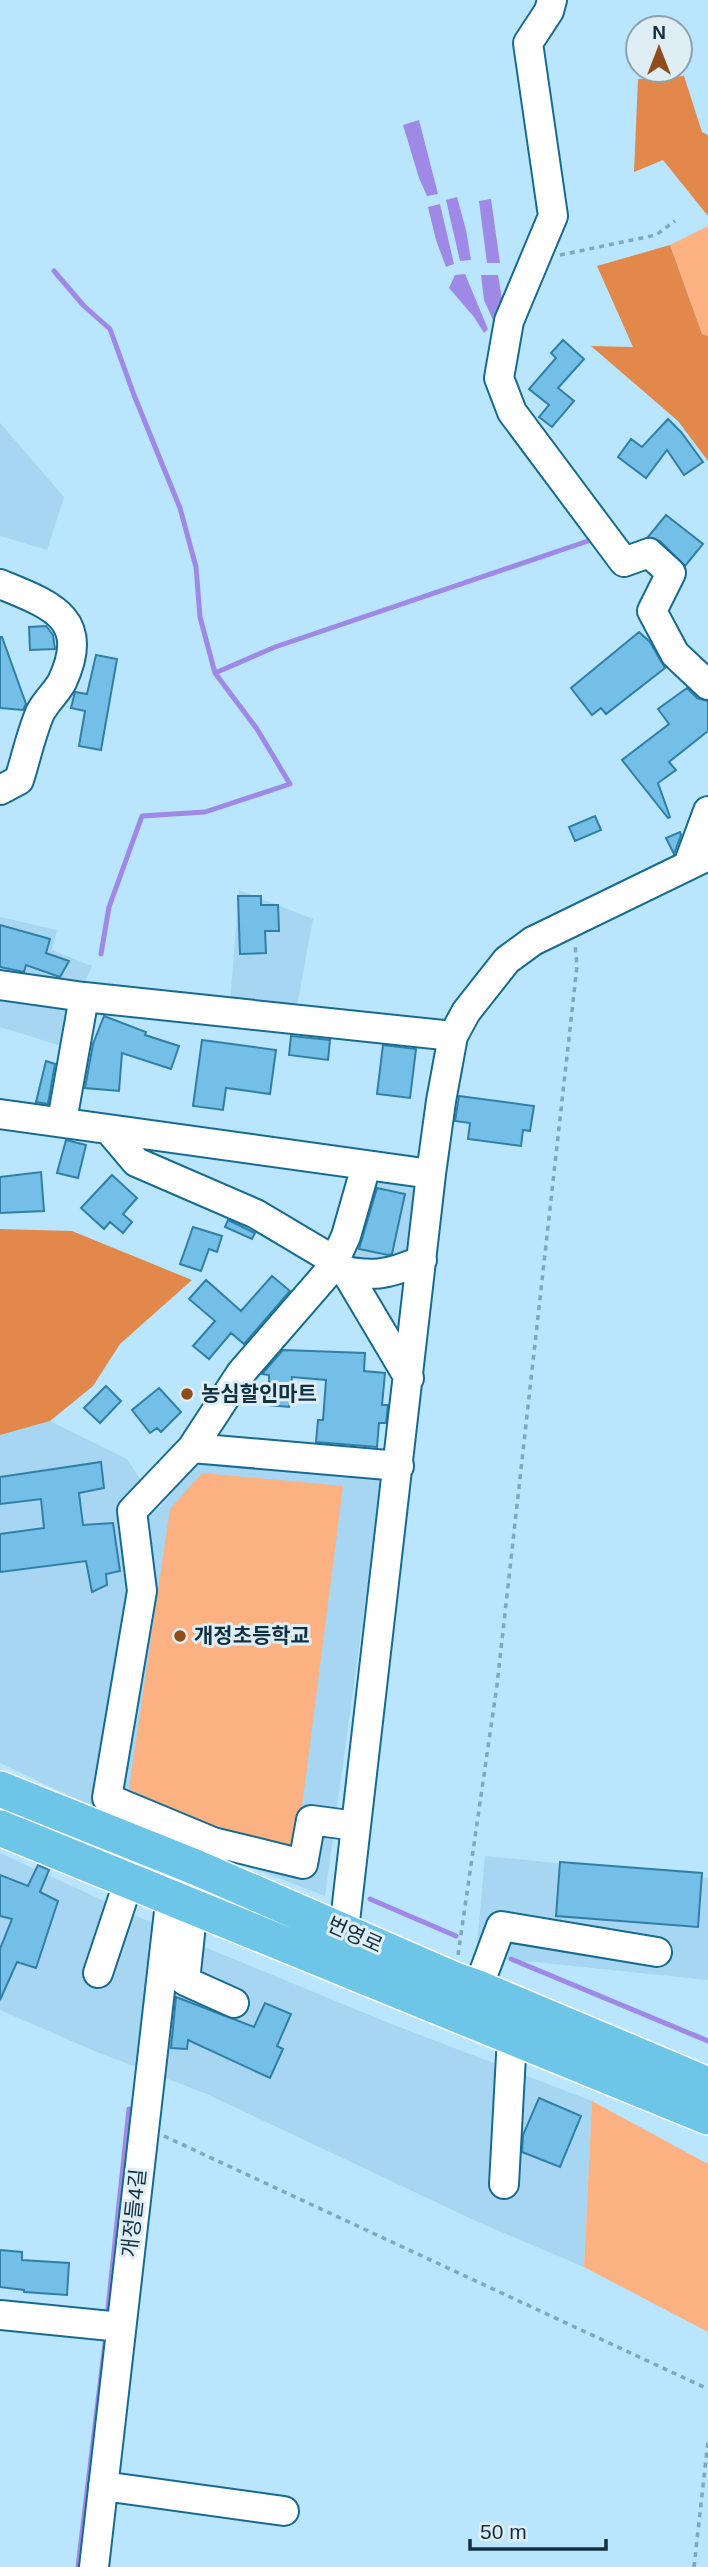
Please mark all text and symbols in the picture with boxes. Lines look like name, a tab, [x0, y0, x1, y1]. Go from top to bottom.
north arrow	[624, 14, 694, 84]
text: N	[652, 22, 666, 43]
place label: 농심할인마트	[201, 1382, 317, 1405]
marker: 농심할인마트	[179, 1386, 195, 1402]
place label: 개정초등학교	[194, 1624, 310, 1647]
marker: 개정초등학교	[172, 1628, 188, 1644]
street label: 번영로	[324, 1912, 386, 1957]
street label: 개정들4길	[117, 2168, 150, 2258]
scale bar	[470, 2508, 606, 2552]
text: 50 m	[480, 2520, 527, 2543]

